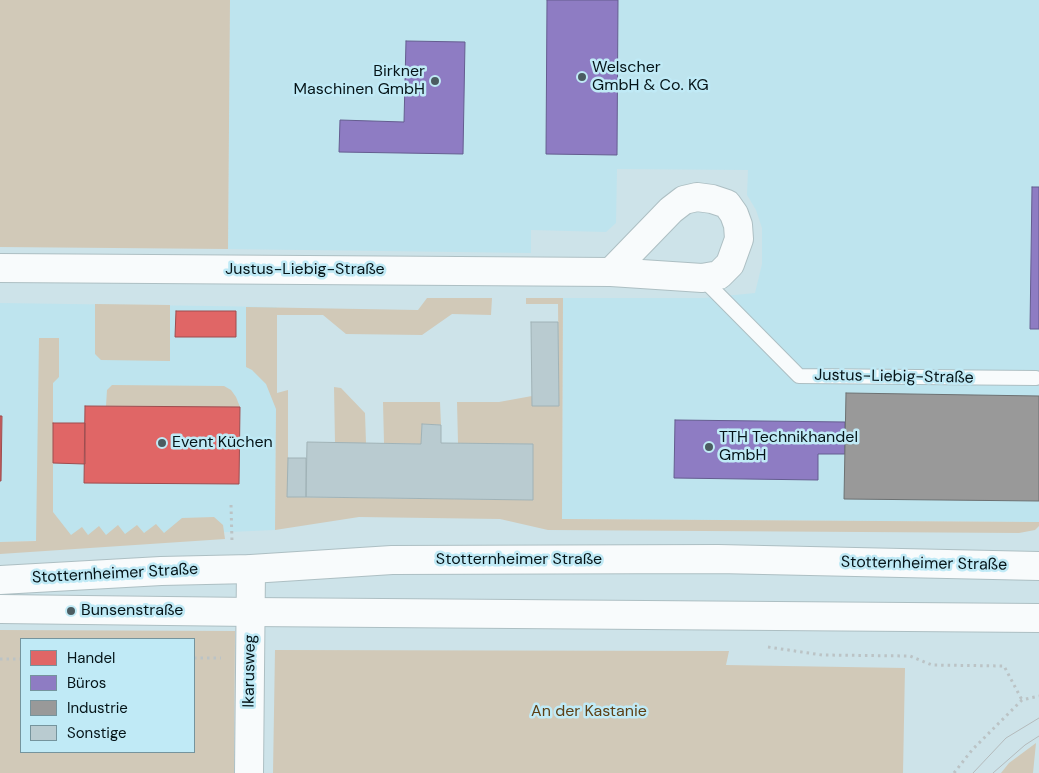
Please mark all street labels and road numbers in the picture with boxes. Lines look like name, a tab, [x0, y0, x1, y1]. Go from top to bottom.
street label: Justus-Liebig-Straße	[225, 260, 385, 280]
street label: Justus-Liebig-Straße	[814, 366, 974, 388]
street label: Stotternheimer Straße	[436, 550, 602, 570]
street label: Stotternheimer Straße	[841, 553, 1007, 575]
street label: Stotternheimer Straße	[31, 560, 199, 588]
street label: Ikarusweg	[240, 634, 260, 708]

